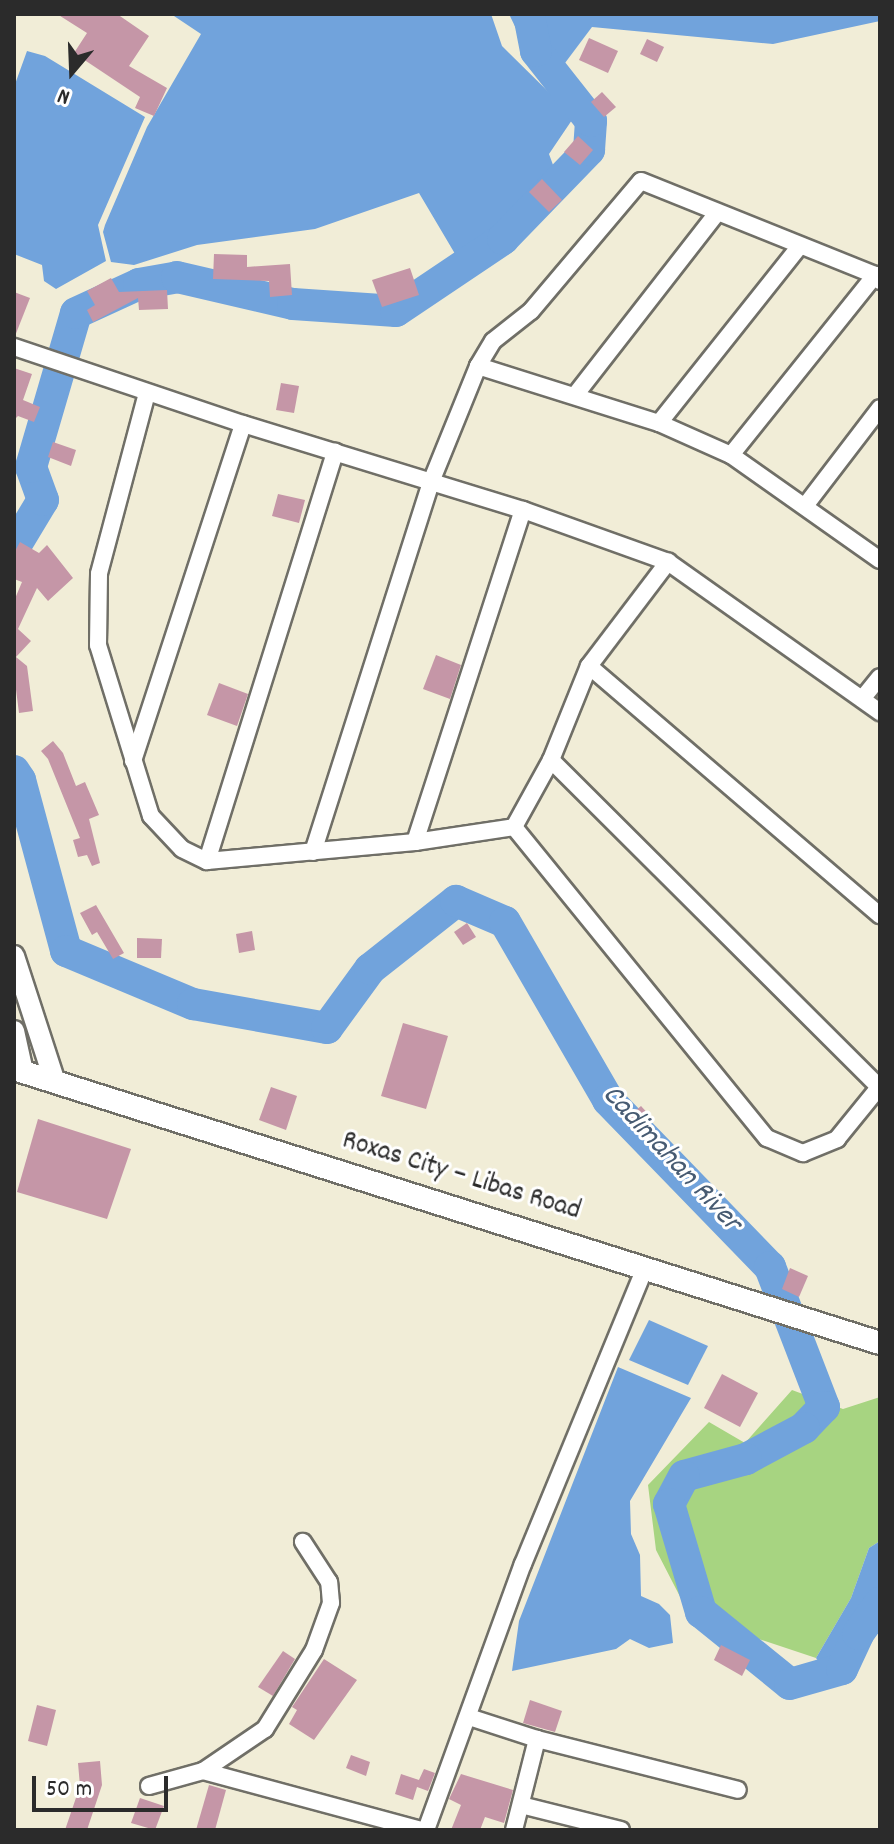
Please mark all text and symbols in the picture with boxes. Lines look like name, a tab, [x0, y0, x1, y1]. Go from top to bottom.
north arrow	[32, 32, 112, 112]
text: N	[54, 79, 74, 112]
water label: Cadimahan River	[593, 1079, 747, 1241]
street label: Roxas City – Libas Road	[338, 1125, 584, 1229]
scale bar	[36, 1760, 172, 1810]
text: 50 m	[46, 1773, 92, 1807]

